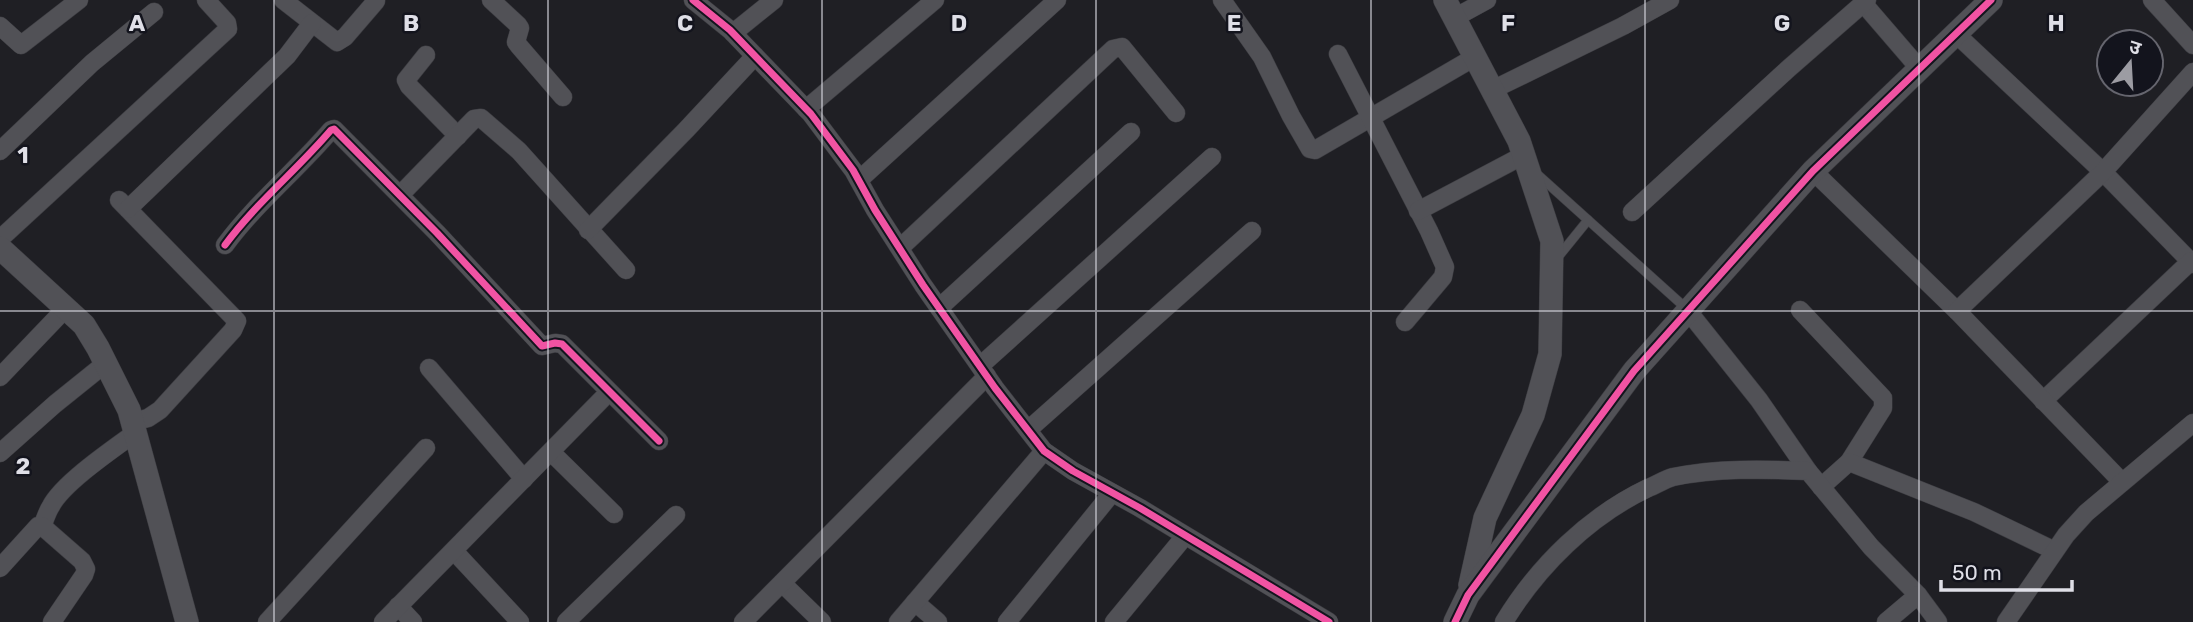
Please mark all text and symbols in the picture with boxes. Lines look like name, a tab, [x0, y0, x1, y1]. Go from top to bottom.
text: A	[129, 9, 146, 37]
text: B	[403, 9, 419, 37]
text: C	[677, 9, 693, 37]
text: D	[951, 9, 967, 37]
text: E	[1227, 9, 1241, 37]
text: F	[1501, 9, 1515, 37]
text: G	[1774, 9, 1790, 37]
text: H	[2047, 9, 2065, 37]
north arrow	[2095, 28, 2165, 98]
text: उ	[2126, 35, 2145, 60]
text: 1	[17, 141, 29, 169]
text: 2	[16, 452, 30, 480]
scale bar	[1941, 548, 2072, 592]
text: 50 m	[1952, 560, 2002, 585]

